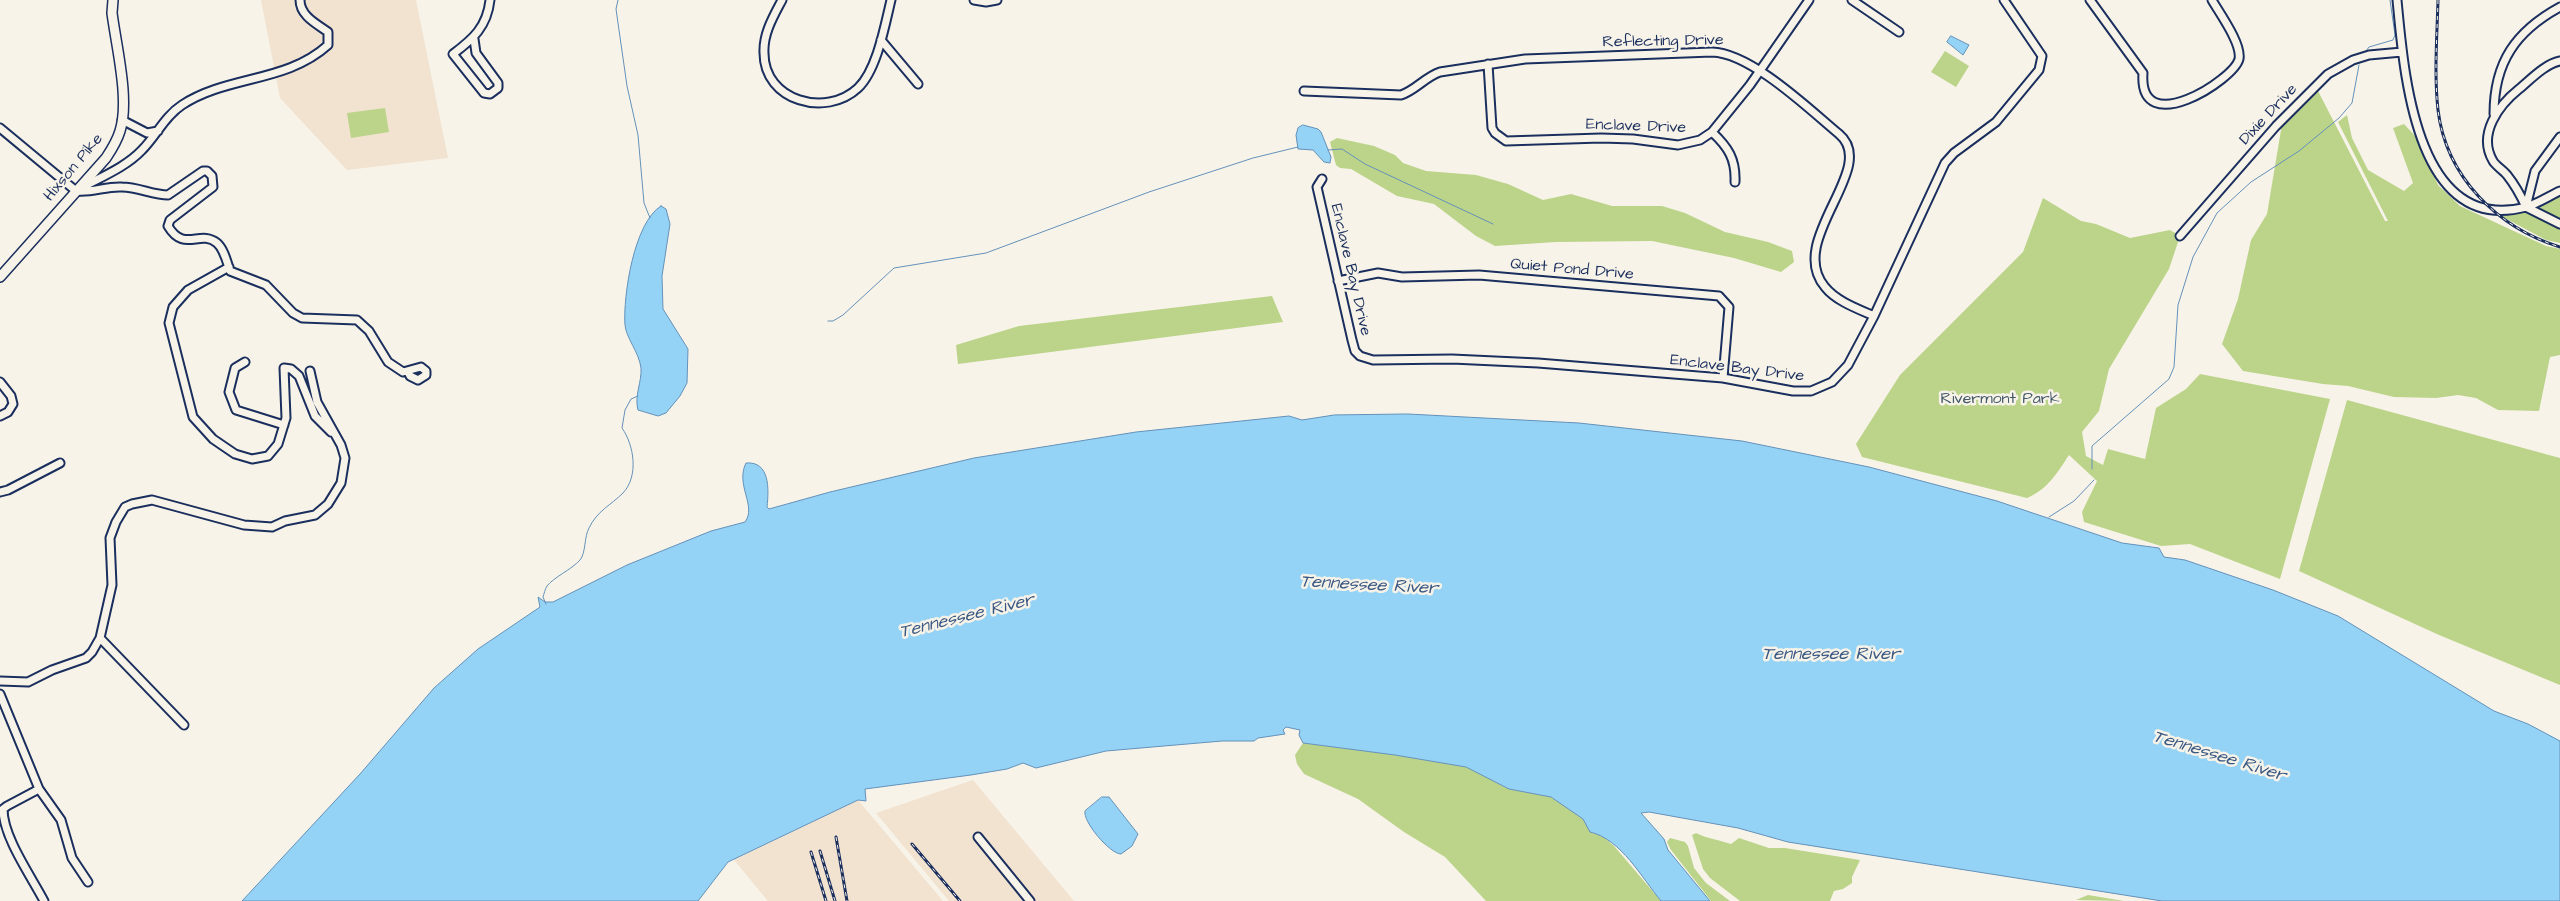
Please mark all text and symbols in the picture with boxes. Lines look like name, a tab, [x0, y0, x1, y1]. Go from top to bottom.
street label: Reflecting Drive	[1602, 31, 1724, 53]
street label: Dixie Drive	[2236, 81, 2302, 149]
street label: Enclave Drive	[1586, 116, 1686, 138]
street label: Hixson Pike	[40, 130, 108, 206]
street label: Enclave Bay Drive	[1325, 202, 1375, 338]
street label: Quiet Pond Drive	[1509, 255, 1635, 285]
street label: Enclave Bay Drive	[1669, 351, 1805, 387]
park label: Rivermont Park	[1941, 390, 2059, 410]
water label: Tennessee River	[1300, 572, 1438, 600]
water label: Tennessee River	[897, 590, 1037, 644]
water label: Tennessee River	[1762, 644, 1900, 666]
water label: Tennessee River	[2150, 726, 2288, 788]

